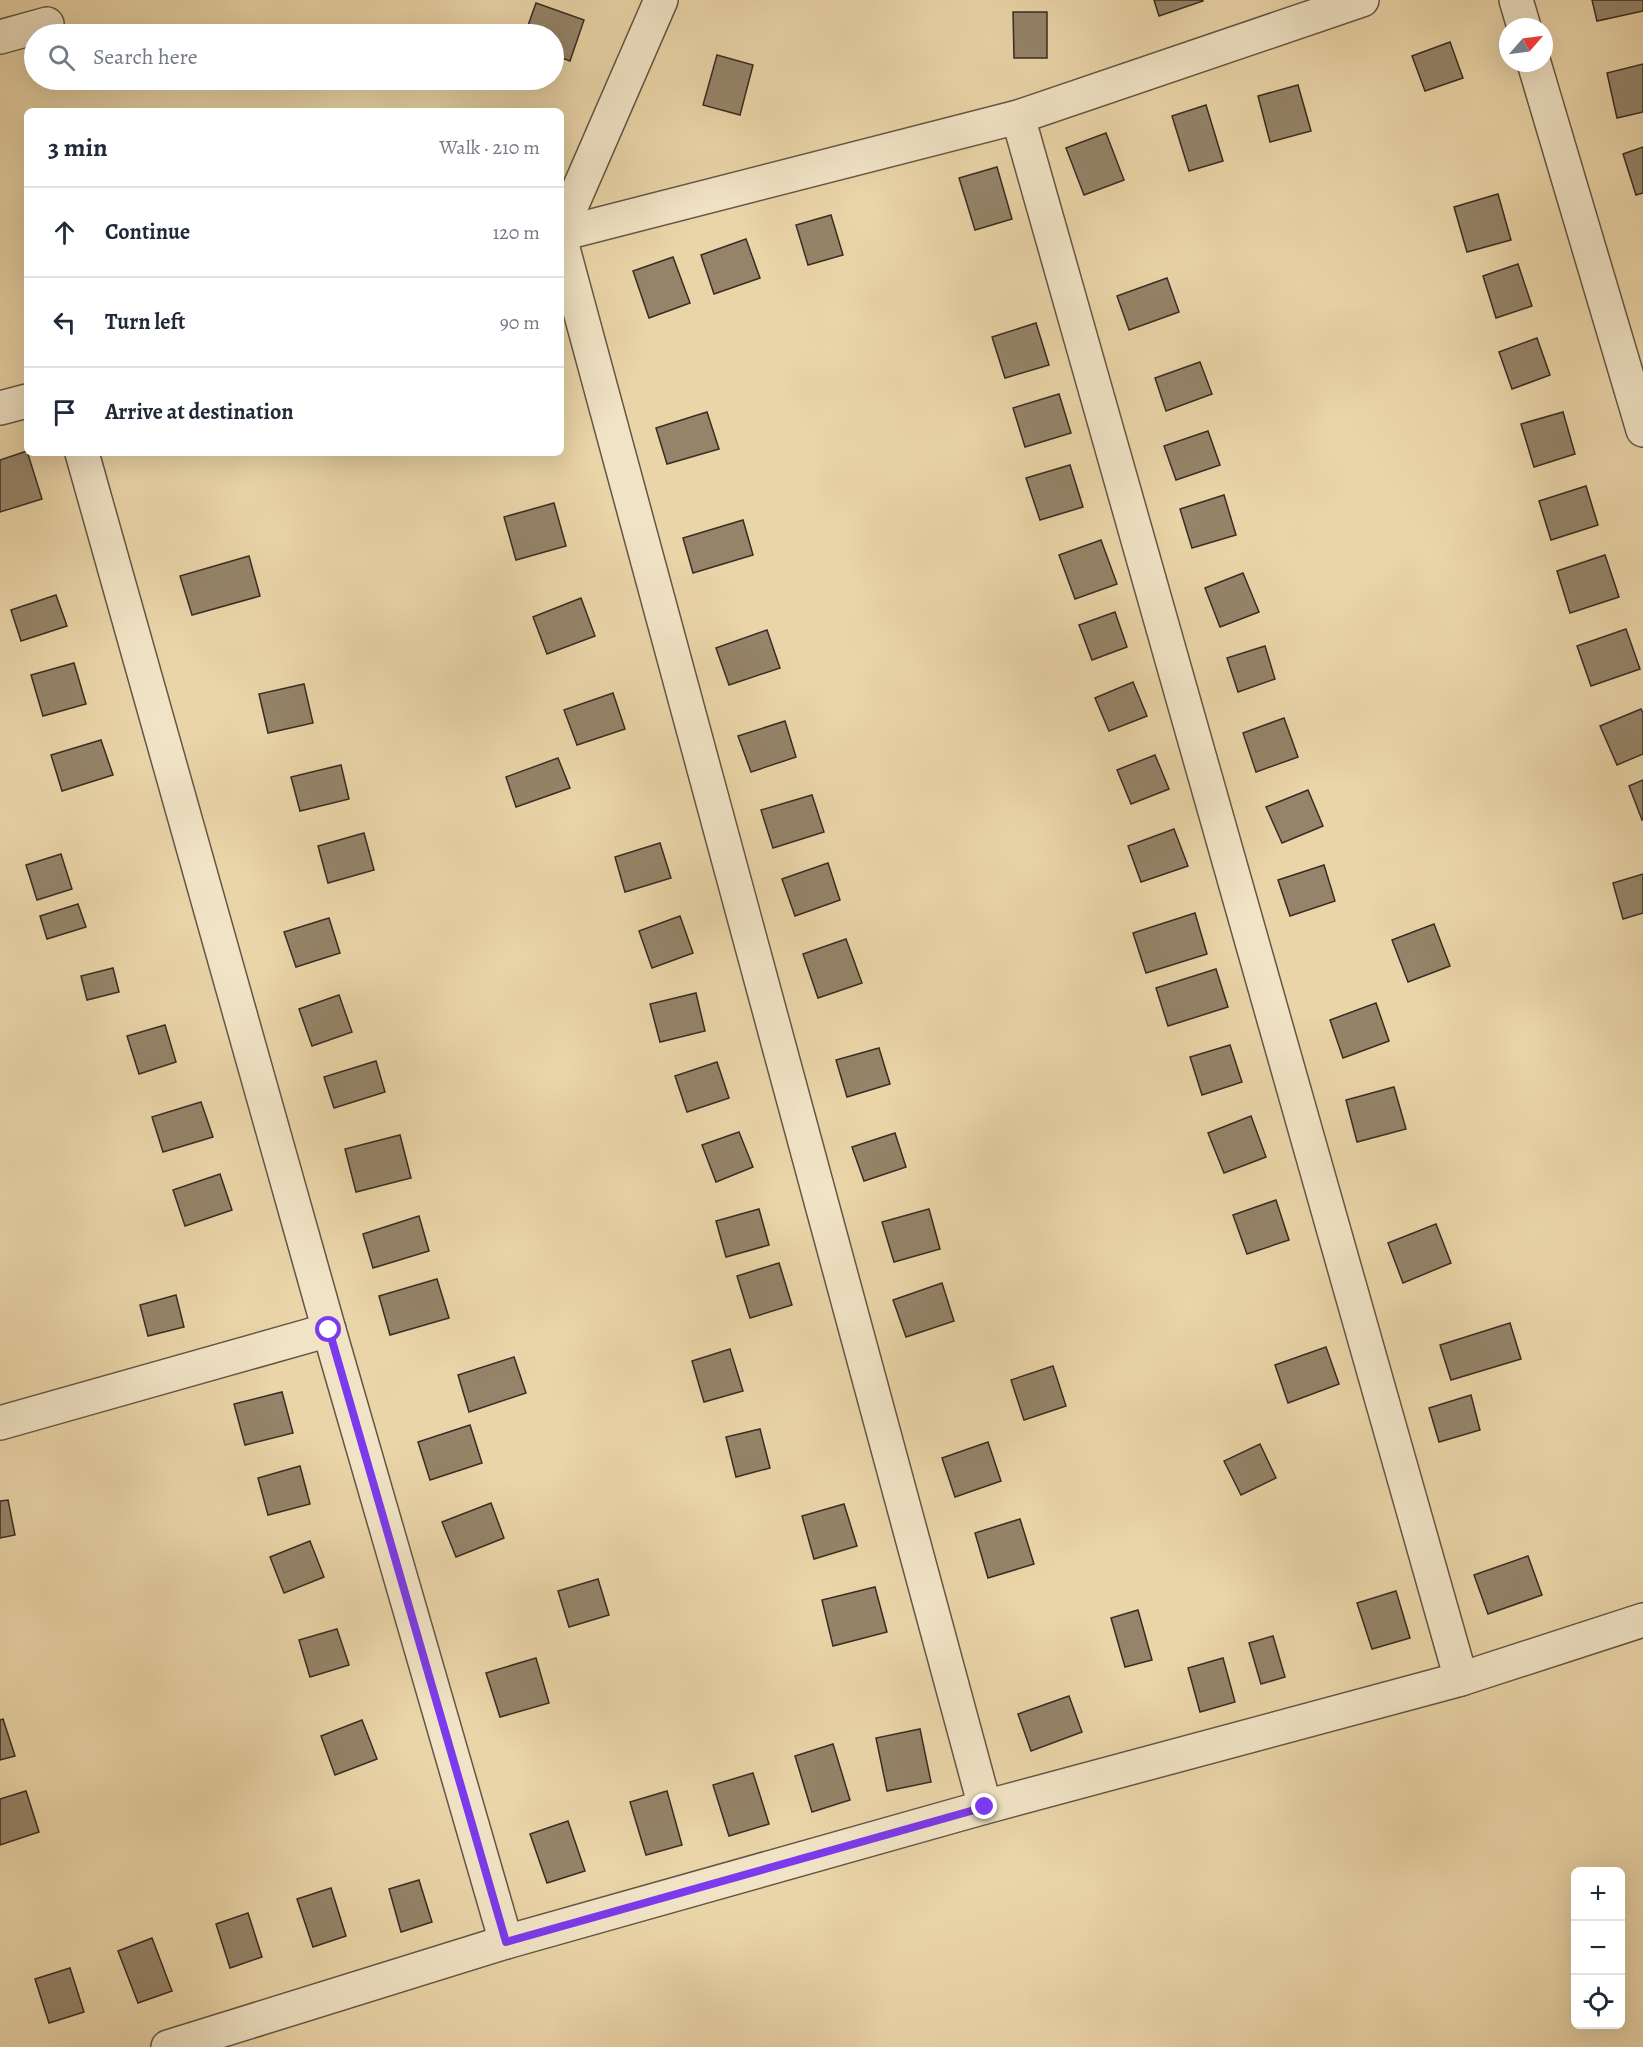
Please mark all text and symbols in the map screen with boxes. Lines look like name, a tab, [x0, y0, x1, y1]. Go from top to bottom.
north arrow	[1499, 18, 1553, 72]
search box	[24, 24, 564, 90]
icon: search	[45, 41, 78, 74]
text: Search here	[93, 42, 198, 72]
text: 3 min	[48, 130, 108, 165]
text: Walk · 210 m	[439, 134, 540, 161]
icon: ahead	[48, 216, 81, 249]
text: Continue	[105, 217, 190, 247]
text: 120 m	[492, 219, 540, 246]
icon: left	[48, 306, 81, 339]
text: Turn left	[105, 307, 185, 337]
text: 90 m	[500, 309, 540, 336]
icon: arrive	[48, 396, 81, 429]
text: Arrive at destination	[105, 397, 294, 427]
route start	[315, 1316, 341, 1342]
route end	[971, 1793, 997, 1819]
map controls	[1571, 1867, 1625, 2029]
button: +	[1571, 1867, 1625, 1921]
button: −	[1571, 1921, 1625, 1975]
button: locate	[1571, 1975, 1625, 2029]

